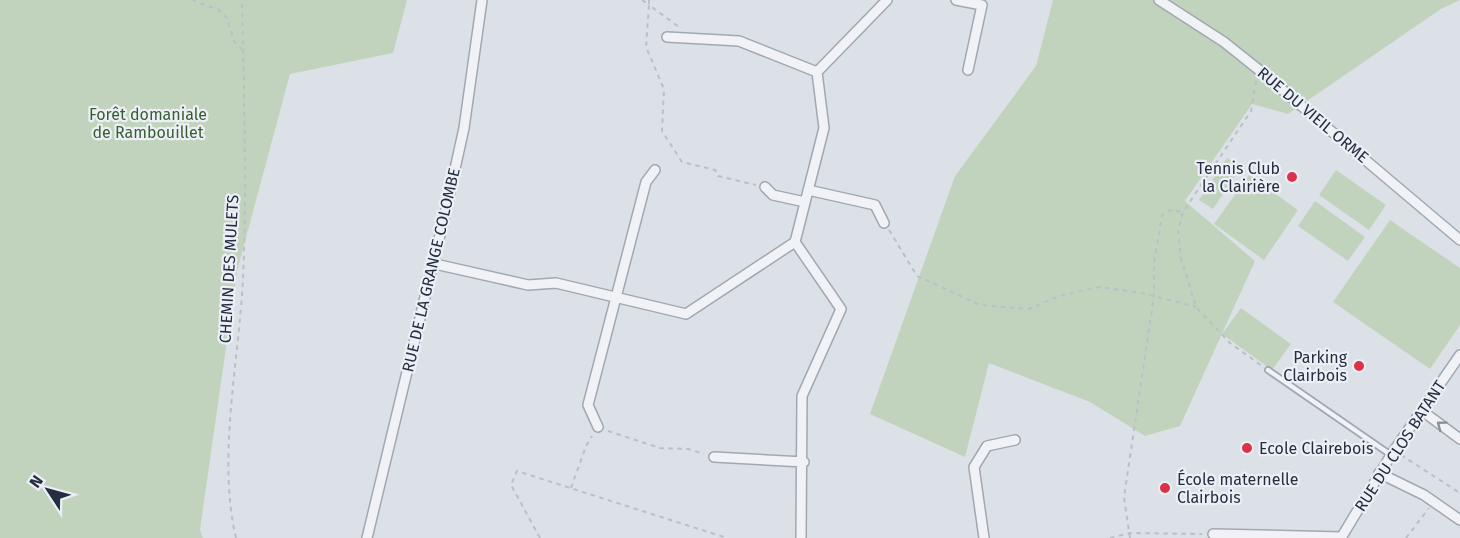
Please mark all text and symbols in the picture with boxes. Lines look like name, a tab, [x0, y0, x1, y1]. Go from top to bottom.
street label: RUE DU VIEIL ORME	[1254, 63, 1372, 167]
park label: Forêt domaniale de Rambouillet	[89, 105, 207, 142]
place label: Tennis Club la Clairière	[1197, 159, 1280, 196]
street label: RUE DE LA GRANGE COLOMBE	[398, 166, 464, 374]
marker: Tennis Club la Clairière	[1285, 170, 1299, 184]
street label: CHEMIN DES MULETS	[216, 194, 242, 344]
place label: Parking Clairbois	[1283, 348, 1348, 385]
marker: Parking Clairbois	[1352, 359, 1366, 373]
street label: RUE DU CLOS BATANT	[1351, 376, 1450, 515]
one-way arrow	[1436, 421, 1447, 432]
place label: Ecole Clairebois	[1259, 439, 1373, 458]
marker: Ecole Clairebois	[1240, 441, 1254, 455]
north arrow	[18, 460, 78, 520]
place label: École maternelle Clairbois	[1177, 469, 1298, 507]
text: N	[25, 472, 47, 491]
marker: École maternelle Clairbois	[1158, 481, 1172, 495]

